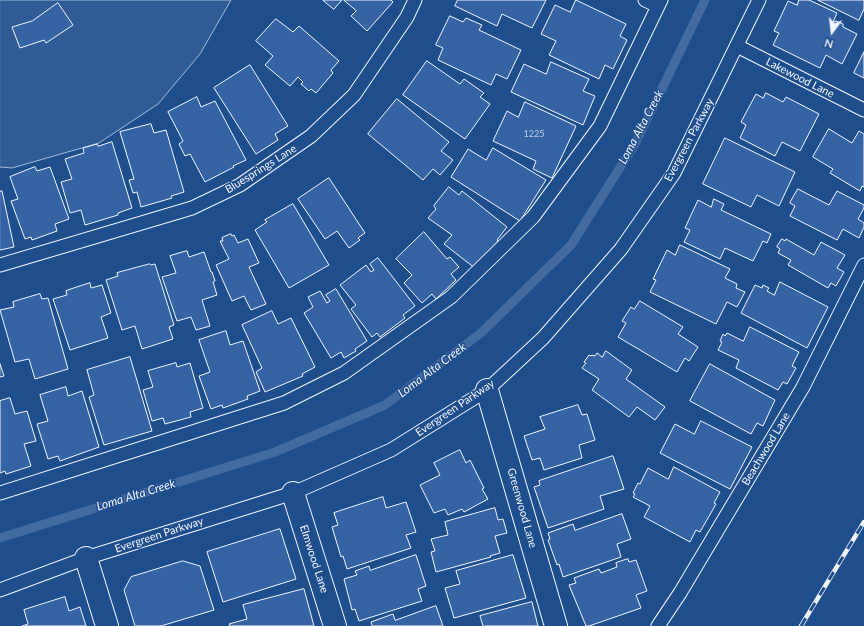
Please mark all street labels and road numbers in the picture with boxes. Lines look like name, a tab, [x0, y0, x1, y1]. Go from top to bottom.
street label: Lakewood Lane	[763, 55, 837, 101]
street label: Evergreen Parkway	[661, 96, 717, 184]
street label: Bluesprings Lane	[223, 142, 299, 196]
street label: Evergreen Parkway	[413, 377, 497, 439]
street label: Beachwood Lane	[739, 410, 793, 488]
street label: Greenwood Lane	[504, 467, 540, 549]
street label: Evergreen Parkway	[113, 514, 205, 556]
street label: Elmwood Lane	[297, 523, 331, 595]

